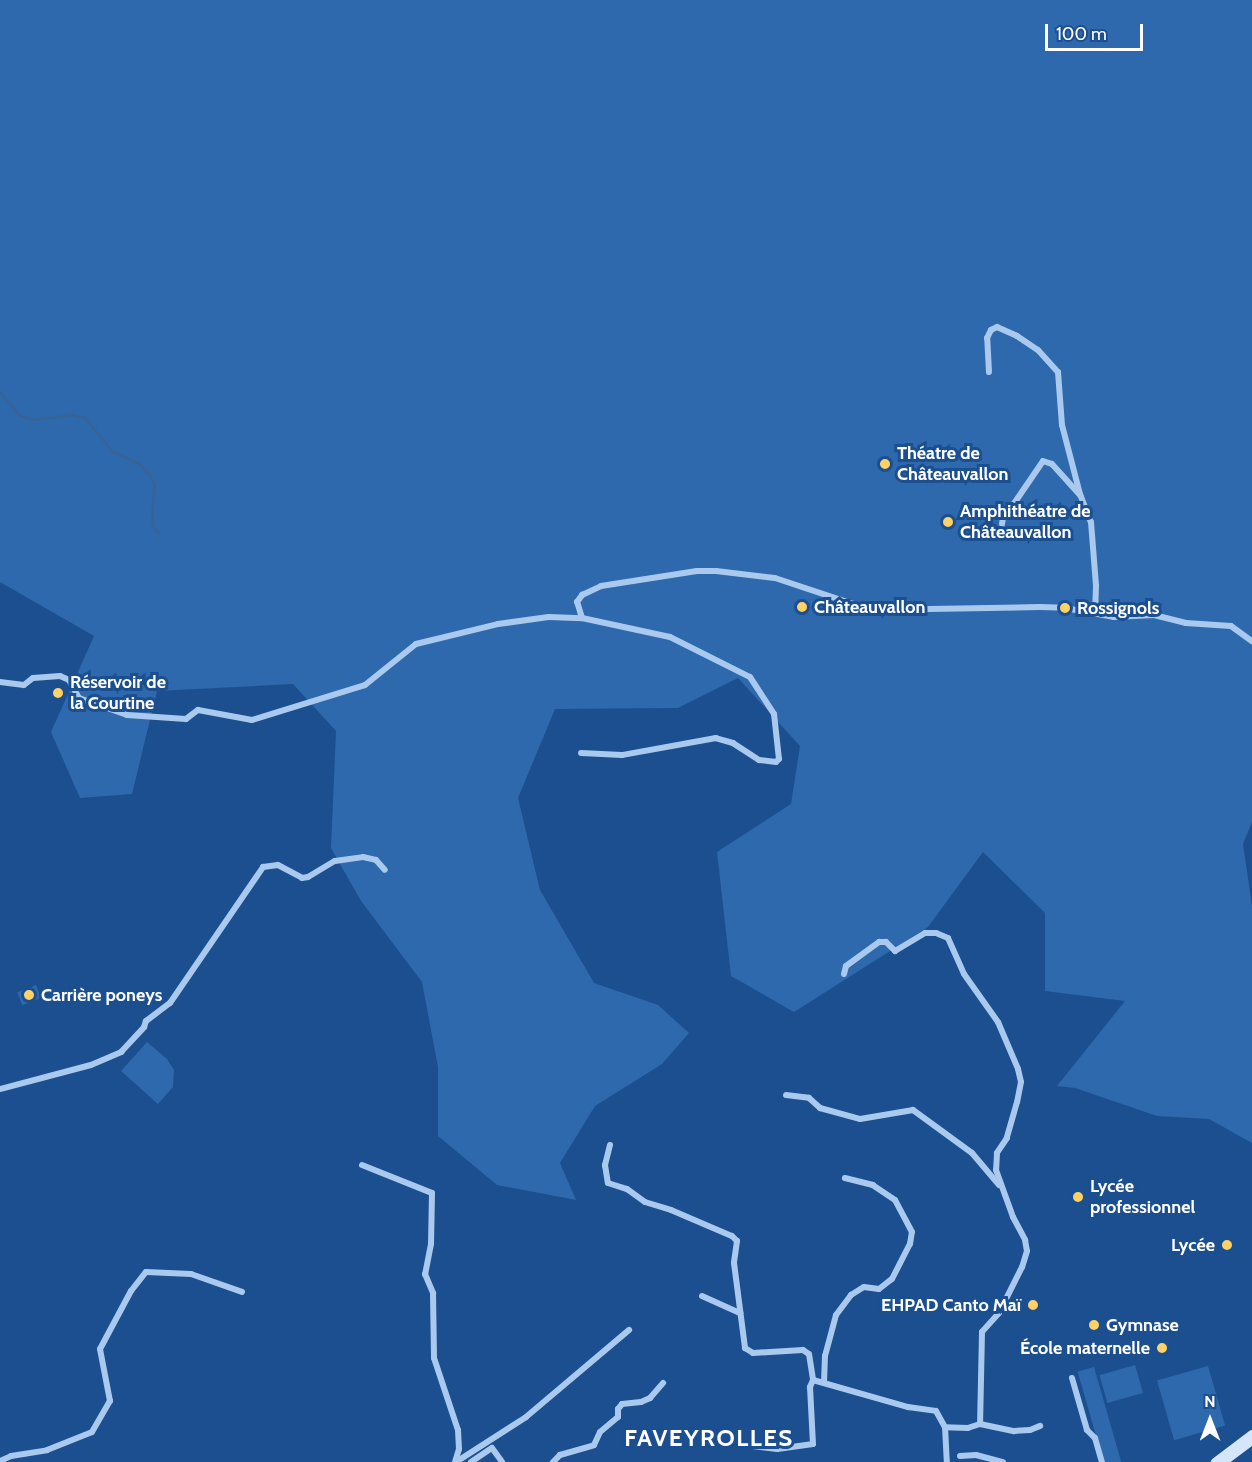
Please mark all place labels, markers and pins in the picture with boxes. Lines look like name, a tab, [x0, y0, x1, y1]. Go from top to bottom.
place label: Théatre de Châteauvallon	[897, 443, 1008, 486]
marker: Théatre de Châteauvallon	[878, 457, 892, 471]
place label: Amphithéatre de Châteauvallon	[960, 501, 1090, 544]
marker: Amphithéatre de Châteauvallon	[941, 515, 955, 529]
place label: Châteauvallon	[814, 596, 925, 618]
place label: Rossignols	[1077, 597, 1159, 619]
marker: Châteauvallon	[795, 600, 809, 614]
marker: Rossignols	[1058, 601, 1072, 615]
place label: Réservoir de la Courtine	[70, 672, 166, 714]
marker: Réservoir de la Courtine	[51, 686, 65, 700]
place label: Carrière poneys	[41, 984, 162, 1006]
marker: Carrière poneys	[22, 988, 36, 1002]
place label: Lycée professionnel	[1090, 1176, 1195, 1218]
marker: Lycée professionnel	[1071, 1190, 1085, 1204]
place label: Lycée	[1171, 1234, 1215, 1256]
marker: Lycée	[1220, 1238, 1234, 1252]
place label: EHPAD Canto Maï	[881, 1294, 1021, 1316]
marker: EHPAD Canto Maï	[1026, 1298, 1040, 1312]
place label: Gymnase	[1106, 1314, 1179, 1336]
marker: Gymnase	[1087, 1318, 1101, 1332]
place label: École maternelle	[1020, 1337, 1150, 1359]
marker: École maternelle	[1155, 1341, 1169, 1355]

